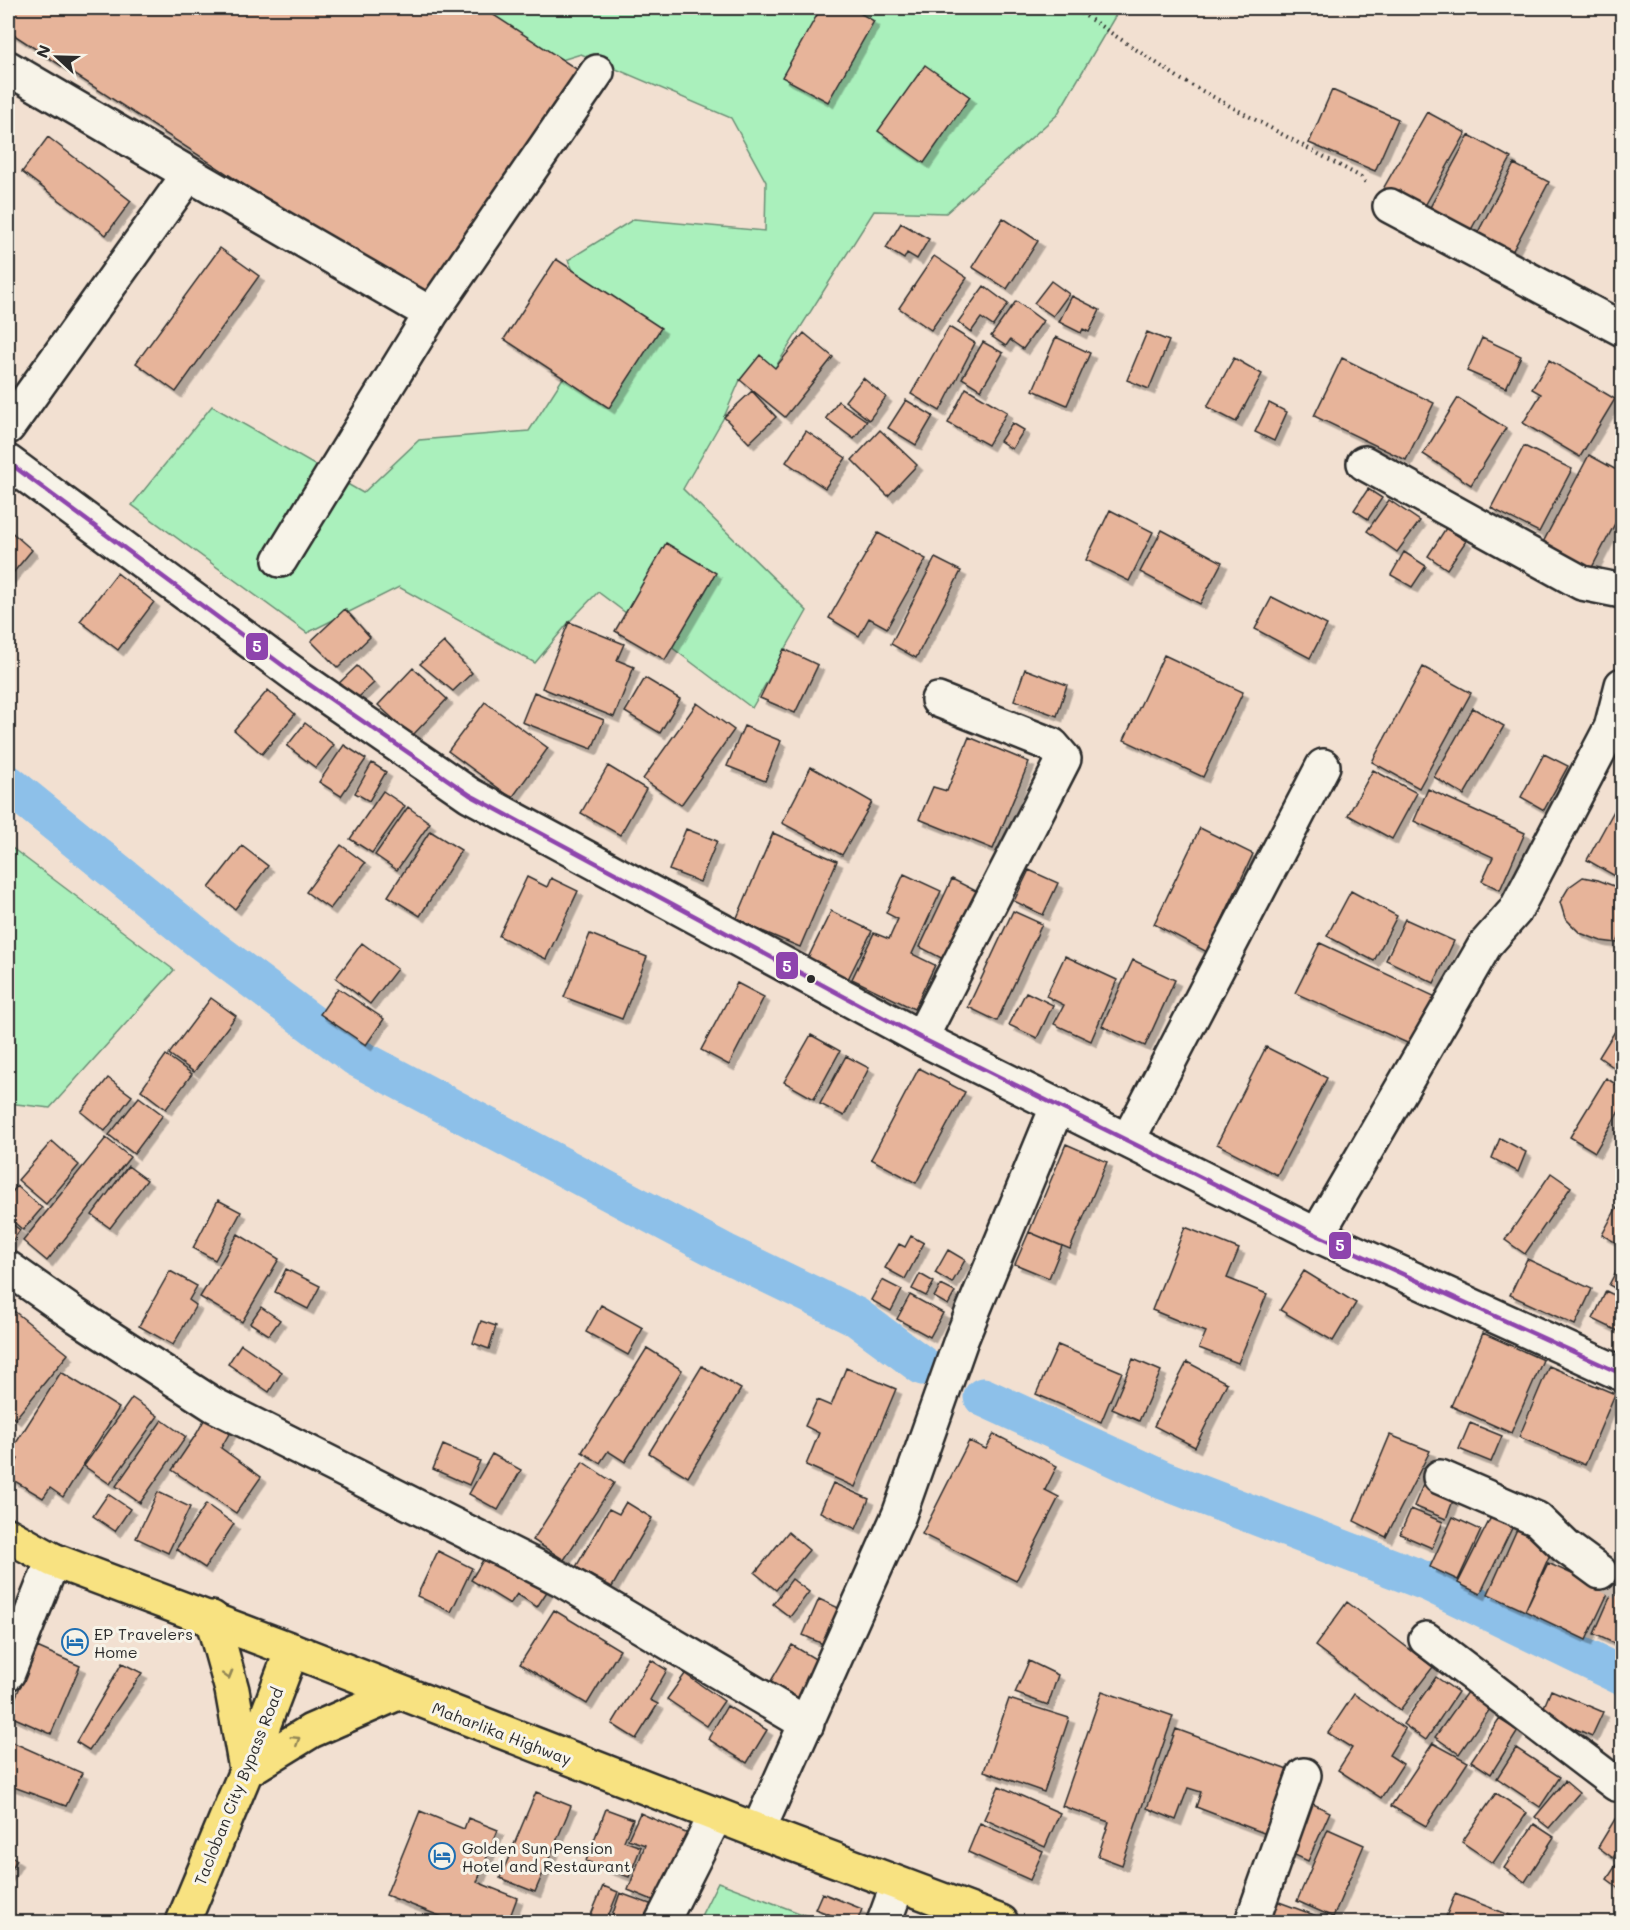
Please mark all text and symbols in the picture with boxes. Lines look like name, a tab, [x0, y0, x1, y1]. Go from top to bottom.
north arrow	[27, 27, 87, 87]
text: N	[31, 42, 55, 61]
line badge: 5	[245, 632, 269, 661]
text: 5	[252, 635, 262, 656]
line badge: 5	[775, 951, 799, 980]
text: 5	[782, 955, 792, 976]
unlabelled marker	[805, 973, 817, 985]
line badge: 5	[1328, 1231, 1352, 1260]
text: 5	[1335, 1234, 1345, 1255]
place label: EP Travelers Home	[94, 1623, 193, 1662]
hotel icon: EP Travelers Home	[60, 1627, 90, 1657]
one-way arrow	[221, 1669, 233, 1680]
street label: Tacloban City Bypass Road	[189, 1684, 287, 1888]
street label: Maharlika Highway	[429, 1697, 575, 1769]
one-way arrow	[290, 1735, 300, 1747]
place label: Golden Sun Pension Hotel and Restaurant	[462, 1837, 631, 1876]
hotel icon: Golden Sun Pension Hotel and Restaurant	[427, 1841, 457, 1871]

